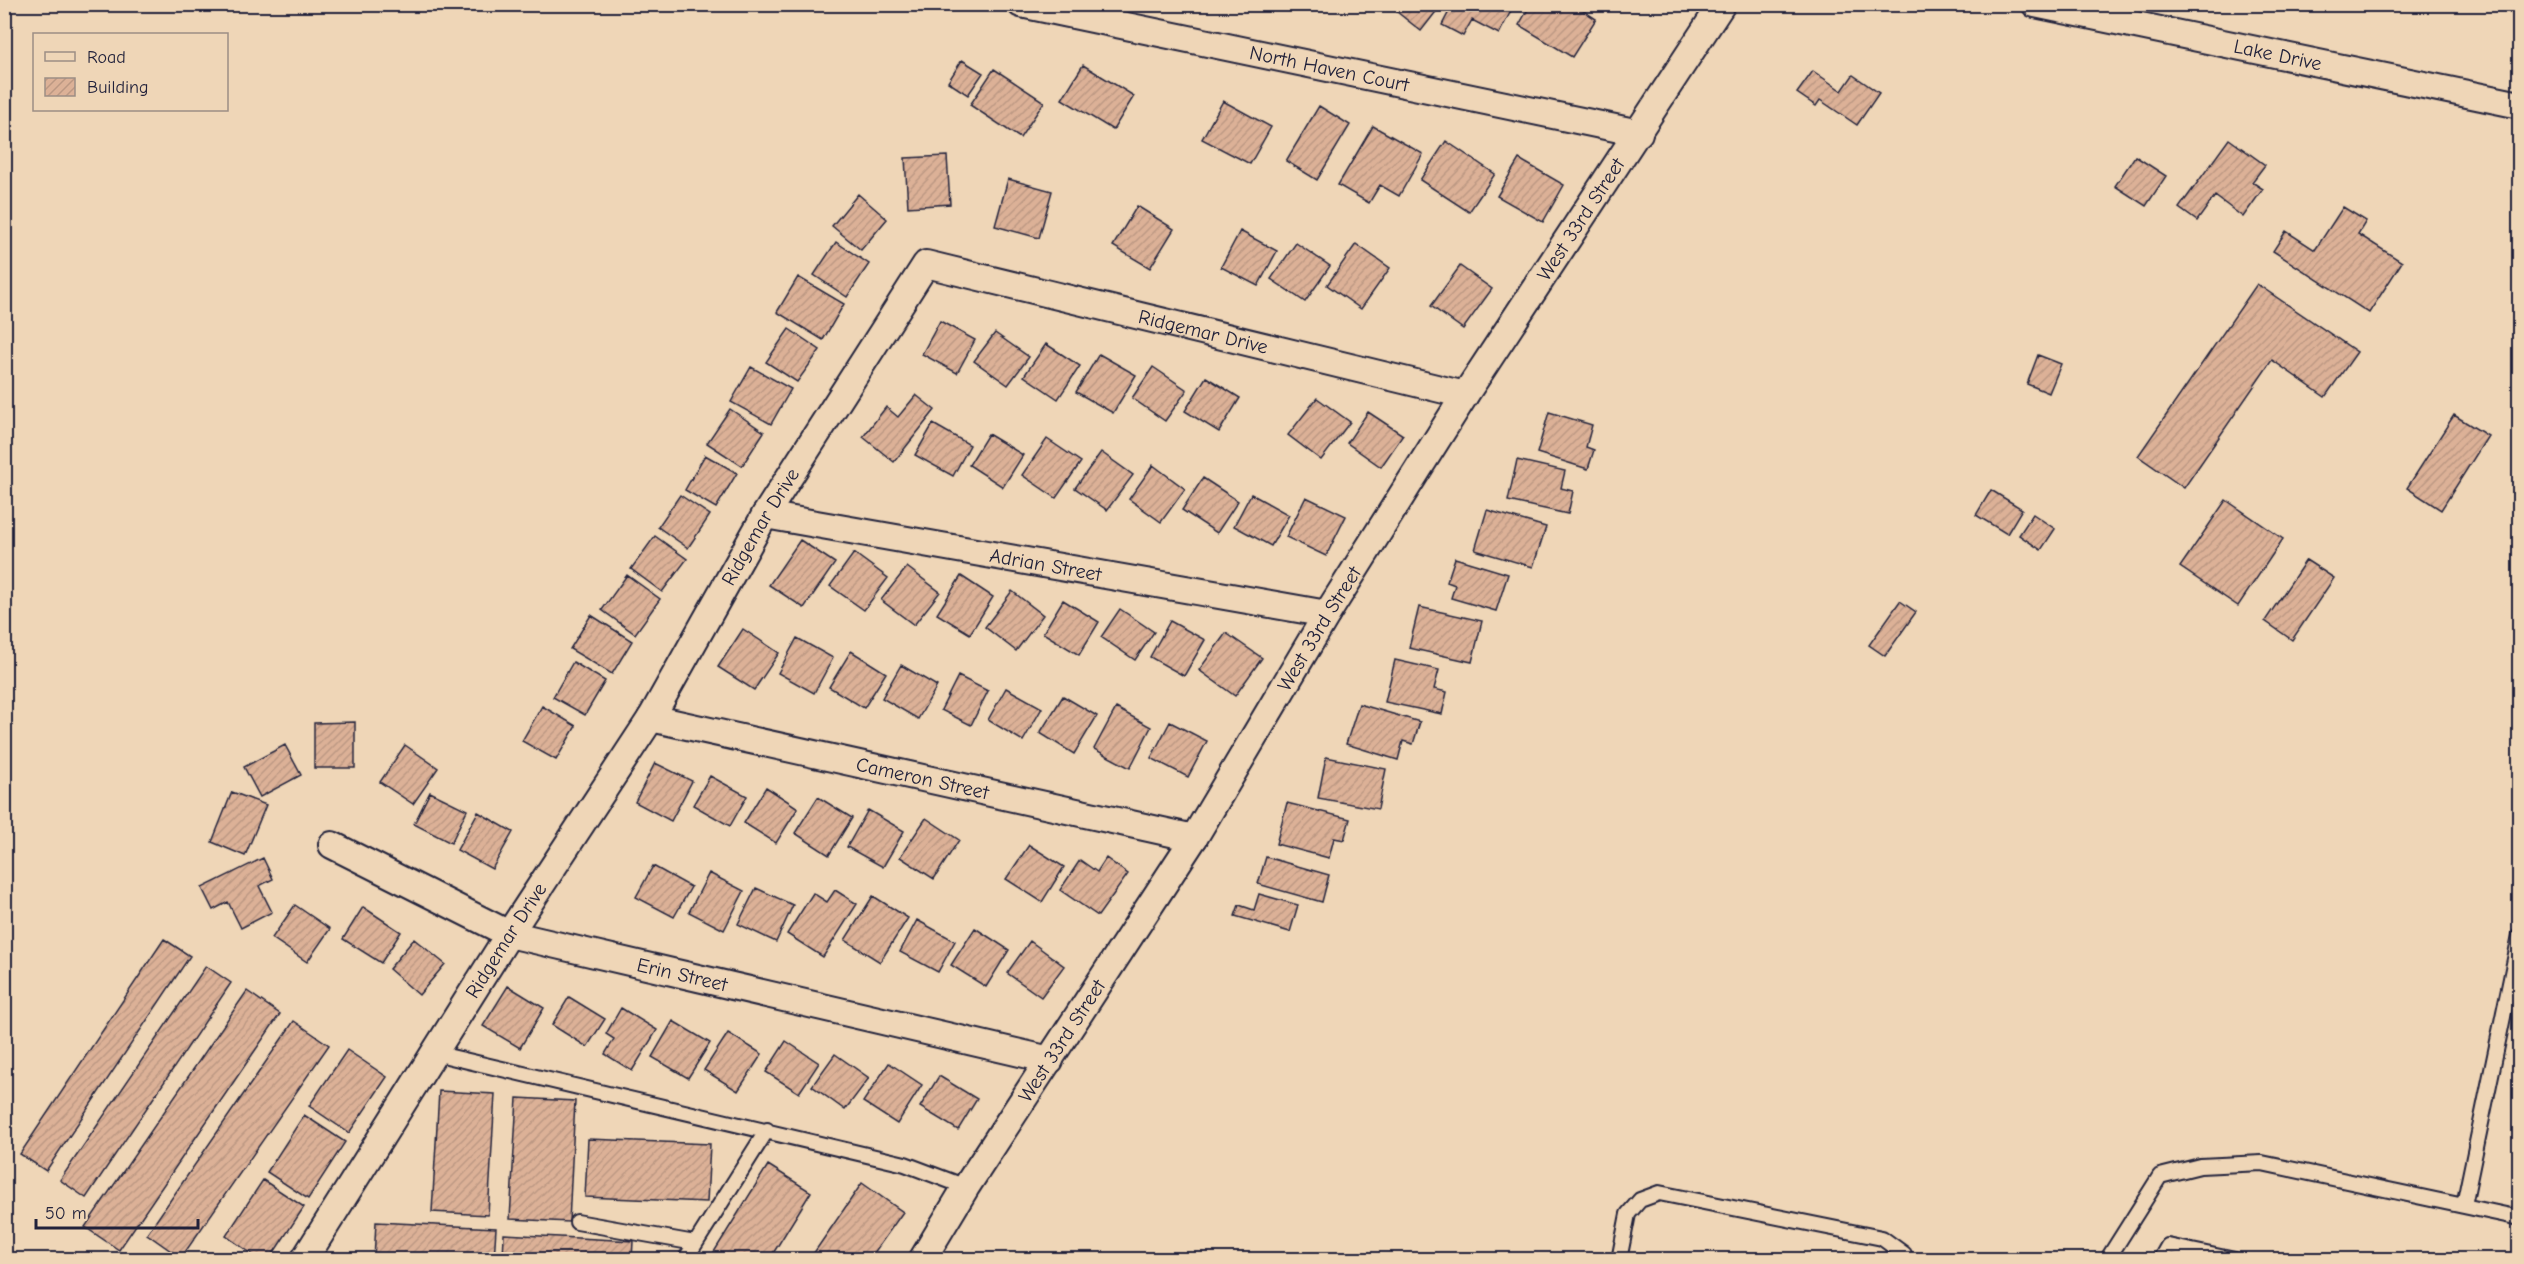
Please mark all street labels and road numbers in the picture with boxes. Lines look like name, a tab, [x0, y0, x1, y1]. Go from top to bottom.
street label: Lake Drive	[2232, 35, 2324, 75]
street label: North Haven Court	[1248, 41, 1412, 97]
street label: West 33rd Street	[1533, 153, 1630, 285]
street label: Ridgemar Drive	[1136, 305, 1270, 359]
street label: Ridgemar Drive	[717, 464, 804, 589]
street label: Adrian Street	[988, 544, 1104, 586]
street label: West 33rd Street	[1273, 561, 1367, 695]
street label: Cameron Street	[854, 753, 992, 805]
street label: Ridgemar Drive	[461, 879, 551, 1002]
street label: Erin Street	[635, 953, 731, 997]
street label: West 33rd Street	[1014, 974, 1111, 1107]

